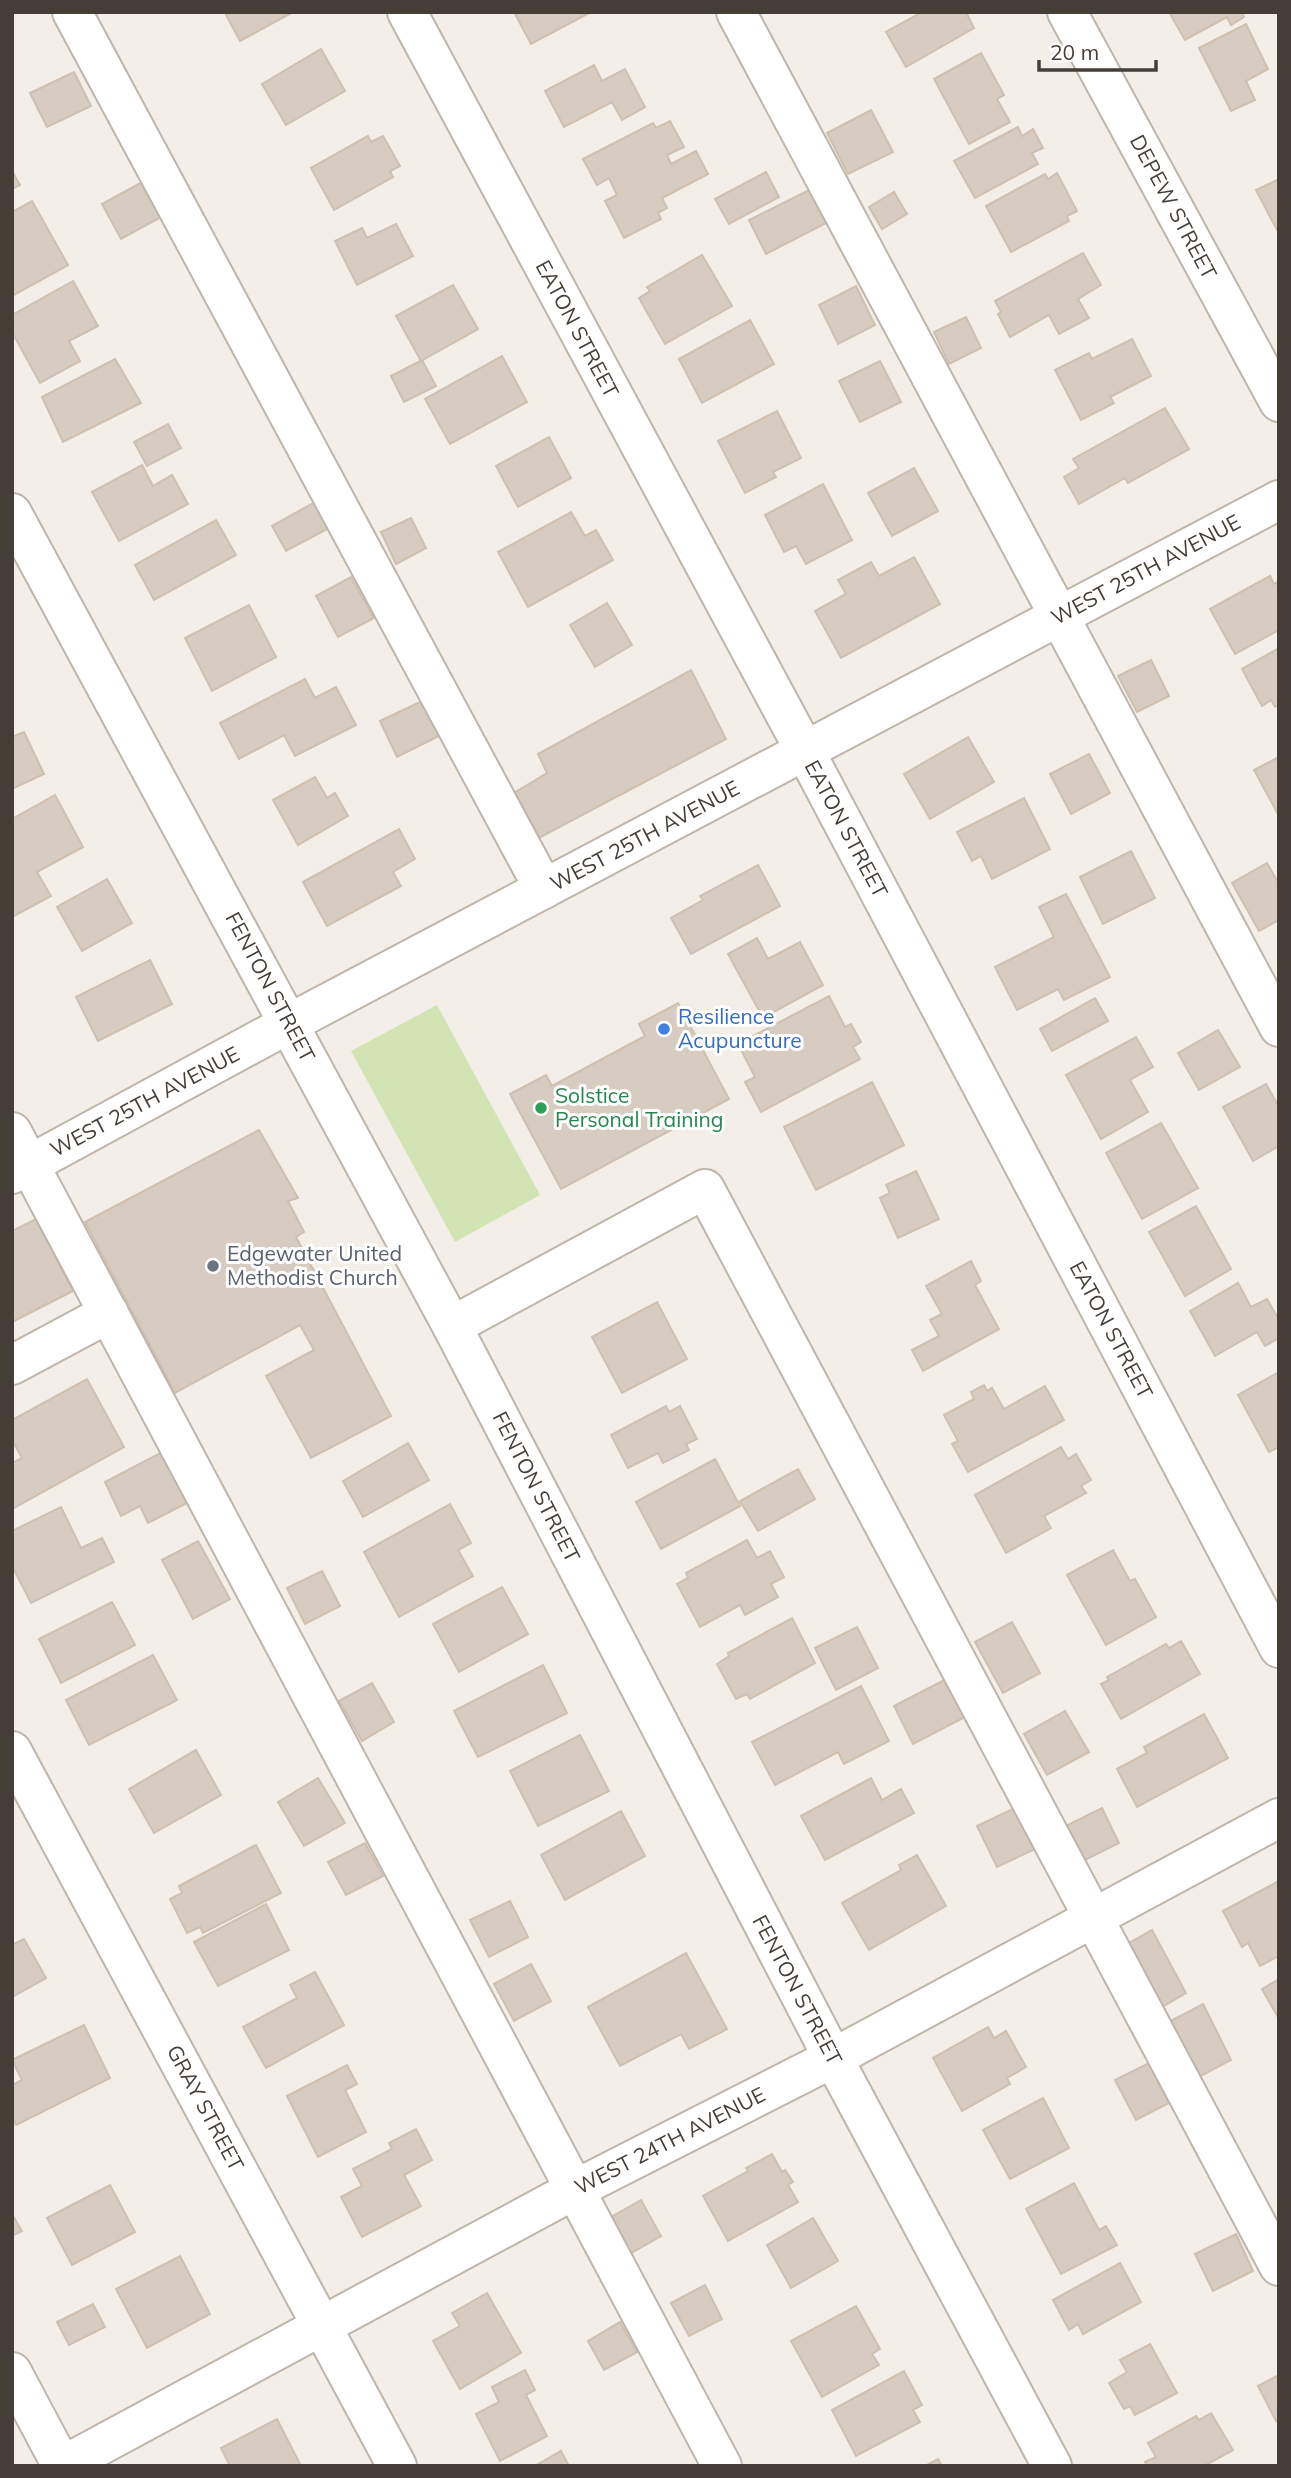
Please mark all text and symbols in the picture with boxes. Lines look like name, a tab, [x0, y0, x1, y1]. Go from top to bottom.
scale bar	[1039, 28, 1156, 72]
text: 20 m	[1050, 39, 1099, 65]
street label: DEPEW STREET	[1125, 130, 1223, 283]
street label: EATON STREET	[531, 255, 625, 402]
street label: WEST 25TH AVENUE	[1046, 508, 1245, 630]
street label: EATON STREET	[800, 755, 894, 902]
street label: WEST 25TH AVENUE	[545, 774, 744, 896]
street label: FENTON STREET	[220, 907, 321, 1066]
place label: Resilience Acupuncture	[678, 1003, 802, 1053]
marker: Resilience Acupuncture	[656, 1021, 672, 1037]
street label: WEST 25TH AVENUE	[45, 1040, 244, 1162]
place label: Solstice Personal Training	[555, 1082, 723, 1132]
marker: Solstice Personal Training	[533, 1100, 549, 1116]
place label: Edgewater United Methodist Church	[227, 1240, 402, 1290]
street label: EATON STREET	[1065, 1256, 1159, 1403]
marker: Edgewater United Methodist Church	[205, 1258, 221, 1274]
street label: FENTON STREET	[488, 1407, 586, 1567]
street label: FENTON STREET	[747, 1910, 848, 2069]
street label: GRAY STREET	[162, 2040, 250, 2175]
street label: WEST 24TH AVENUE	[570, 2081, 769, 2199]

